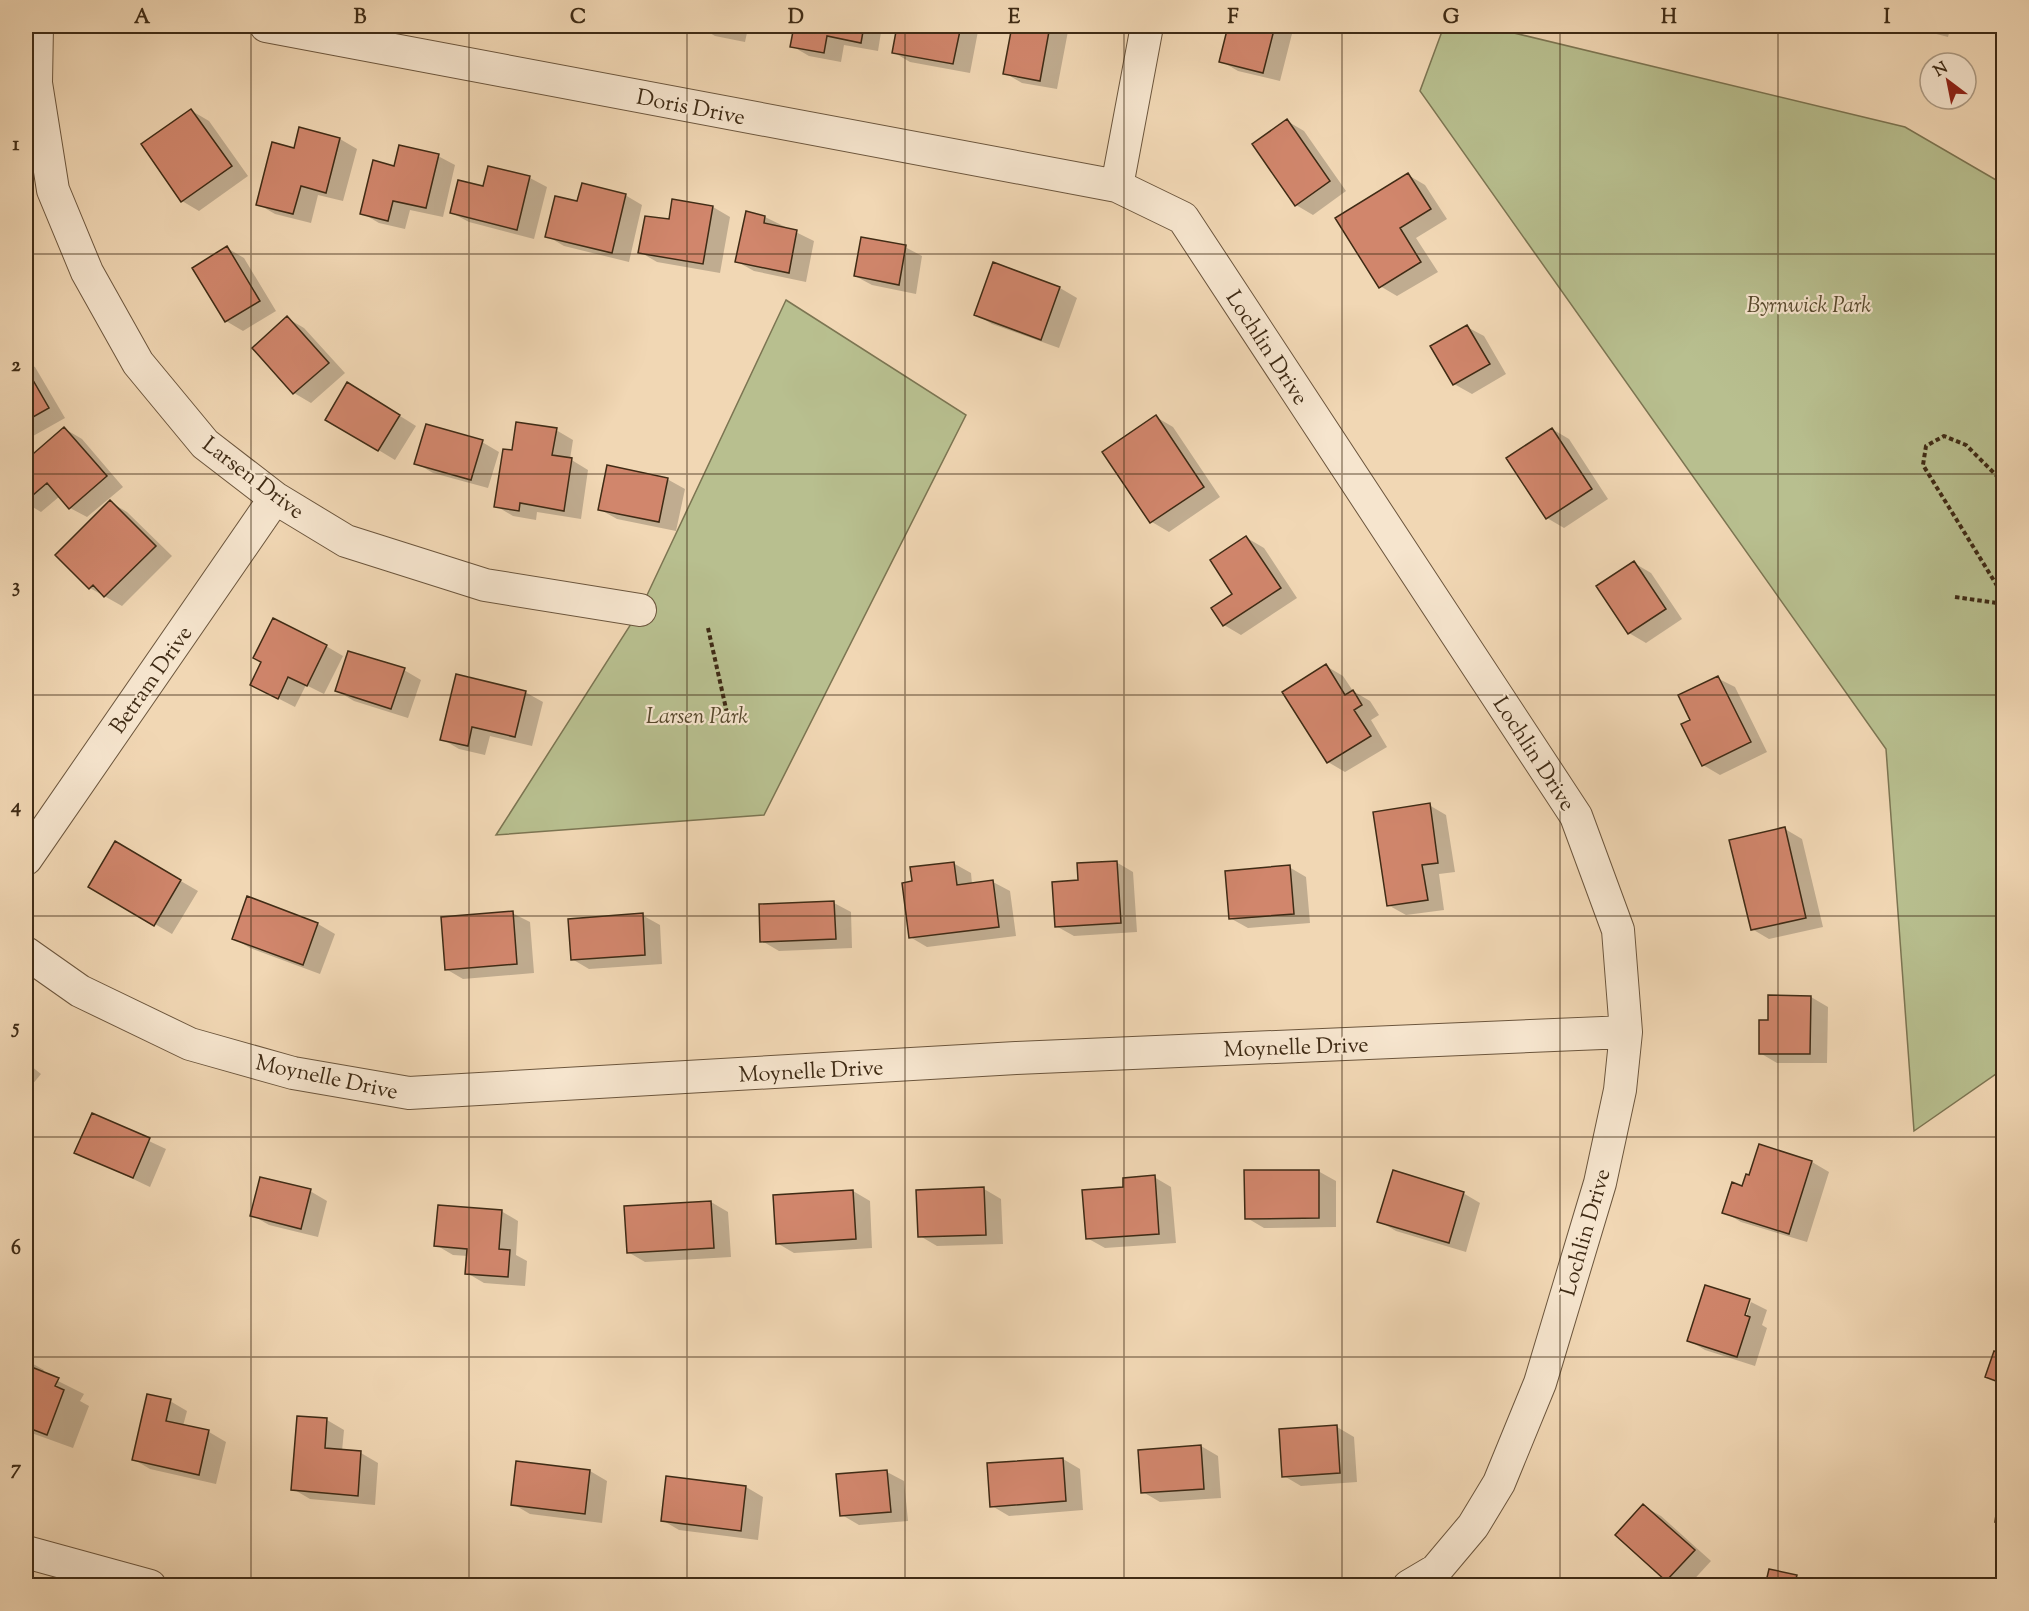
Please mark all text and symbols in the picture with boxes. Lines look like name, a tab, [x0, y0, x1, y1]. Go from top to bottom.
text: A	[134, 4, 151, 33]
text: B	[354, 4, 367, 33]
text: C	[570, 4, 586, 33]
text: D	[788, 4, 804, 33]
text: E	[1008, 4, 1021, 33]
text: F	[1227, 4, 1239, 33]
text: G	[1443, 4, 1460, 33]
text: H	[1661, 4, 1677, 33]
text: I	[1884, 4, 1891, 33]
north arrow	[1918, 51, 1978, 111]
text: N	[1930, 57, 1953, 84]
street label: Doris Drive	[633, 83, 748, 135]
text: 1	[13, 131, 20, 160]
street label: Lochlin Drive	[1216, 285, 1315, 412]
park label: Byrnwick Park	[1747, 291, 1871, 323]
text: 2	[11, 352, 21, 381]
street label: Larsen Drive	[194, 430, 310, 529]
text: 3	[12, 573, 20, 602]
street label: Betram Drive	[103, 620, 202, 741]
street label: Lochlin Drive	[1483, 691, 1582, 818]
park label: Larsen Park	[646, 702, 748, 734]
text: 4	[10, 793, 21, 822]
text: 5	[11, 1014, 20, 1043]
street label: Moynelle Drive	[1223, 1030, 1369, 1068]
street label: Moynelle Drive	[252, 1048, 401, 1110]
street label: Moynelle Drive	[738, 1053, 884, 1093]
street label: Lochlin Drive	[1553, 1165, 1620, 1300]
text: 6	[11, 1235, 21, 1264]
text: 7	[11, 1455, 22, 1484]

